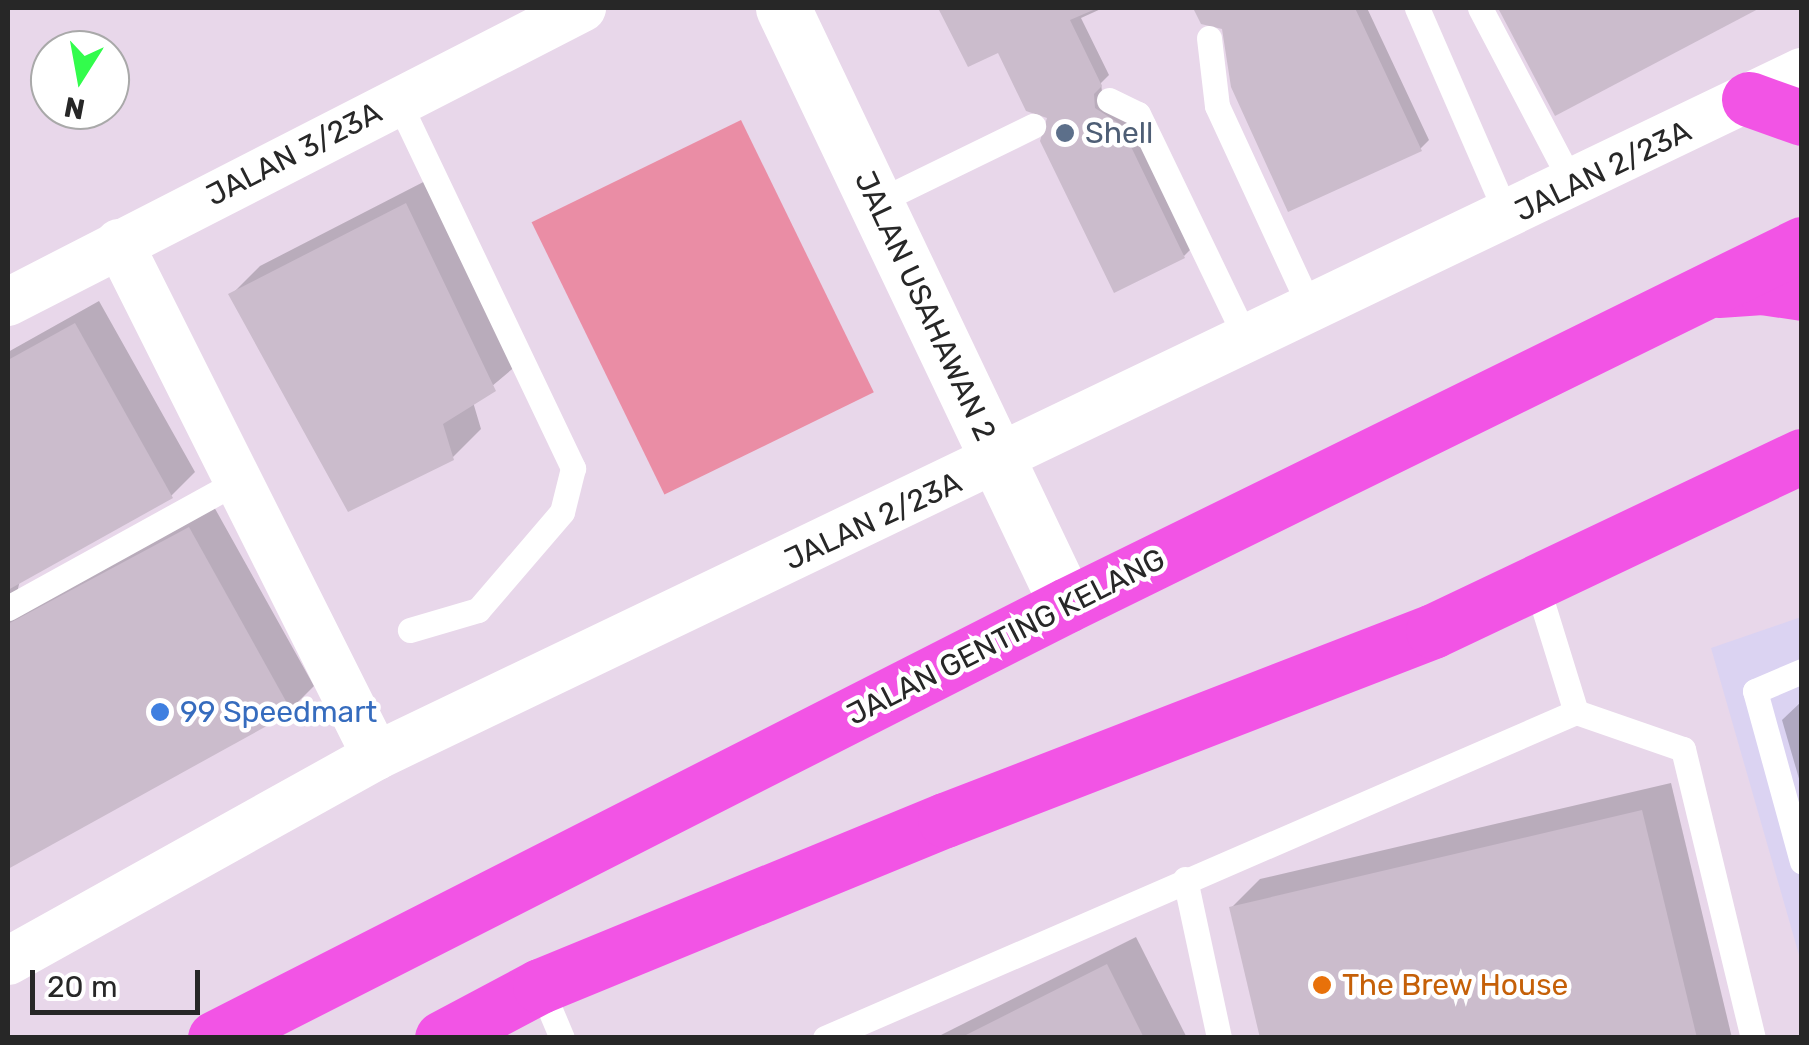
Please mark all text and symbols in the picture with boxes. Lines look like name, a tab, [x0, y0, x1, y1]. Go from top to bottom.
north arrow	[30, 30, 130, 130]
text: N	[62, 90, 88, 126]
street label: JALAN 3/23A	[200, 94, 388, 214]
street label: JALAN 2/23A	[1509, 113, 1697, 229]
place label: Shell	[1085, 115, 1153, 151]
marker: Shell	[1054, 122, 1076, 144]
street label: JALAN USAHAWAN 2	[847, 166, 1003, 446]
street label: JALAN 2/23A	[779, 464, 967, 578]
street label: JALAN GENTING KELANG	[841, 541, 1171, 733]
place label: 99 Speedmart	[180, 694, 377, 730]
marker: 99 Speedmart	[149, 701, 171, 723]
scale bar	[35, 950, 205, 1012]
place label: The Brew House	[1342, 967, 1569, 1003]
text: 20 m	[47, 969, 118, 1005]
marker: The Brew House	[1311, 974, 1333, 996]

